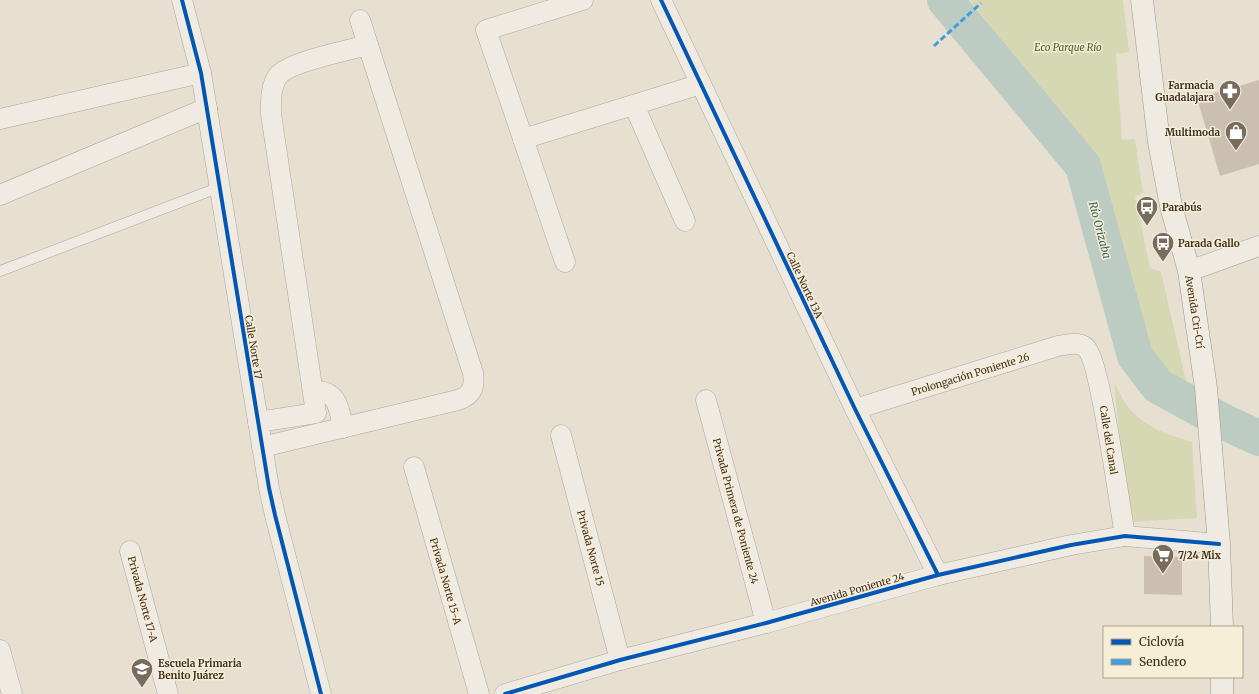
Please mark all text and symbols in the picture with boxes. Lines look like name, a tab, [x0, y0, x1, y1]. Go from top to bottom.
park label: Eco Parque Río	[1034, 41, 1102, 54]
pharmacy icon: Farmacia Guadalajara	[1217, 78, 1243, 111]
place label: Farmacia Guadalajara	[1155, 79, 1214, 104]
shop icon: Multimoda	[1223, 119, 1249, 152]
place label: Multimoda	[1165, 126, 1220, 139]
bus stop icon: Parabús	[1134, 194, 1160, 227]
water label: Río Orizaba	[1086, 200, 1114, 260]
place label: Parabús	[1162, 201, 1202, 214]
bus stop icon: Parada Gallo	[1150, 230, 1176, 263]
place label: Parada Gallo	[1178, 237, 1240, 250]
street label: Calle Norte 13A	[783, 250, 826, 321]
street label: Avenida Cri-Crí	[1182, 273, 1207, 350]
street label: Calle Norte 17	[242, 314, 265, 380]
street label: Prolongación Poniente 26	[909, 350, 1031, 399]
street label: Calle del Canal	[1097, 405, 1120, 476]
street label: Privada Primera de Poniente 24	[710, 437, 761, 586]
street label: Privada Norte 15	[574, 509, 607, 588]
street label: Privada Norte 15-A	[427, 536, 464, 627]
supermarket icon: 7/24 Mix	[1150, 542, 1176, 575]
place label: 7/24 Mix	[1178, 549, 1222, 562]
street label: Privada Norte 17-A	[125, 555, 161, 645]
street label: Avenida Poniente 24	[807, 570, 906, 609]
legend	[1103, 626, 1243, 678]
text: Ciclovía	[1139, 634, 1185, 649]
text: Sendero	[1139, 654, 1186, 669]
school or university icon: Escuela Primaria Benito Juárez	[129, 656, 155, 689]
place label: Escuela Primaria Benito Juárez	[158, 657, 242, 682]

